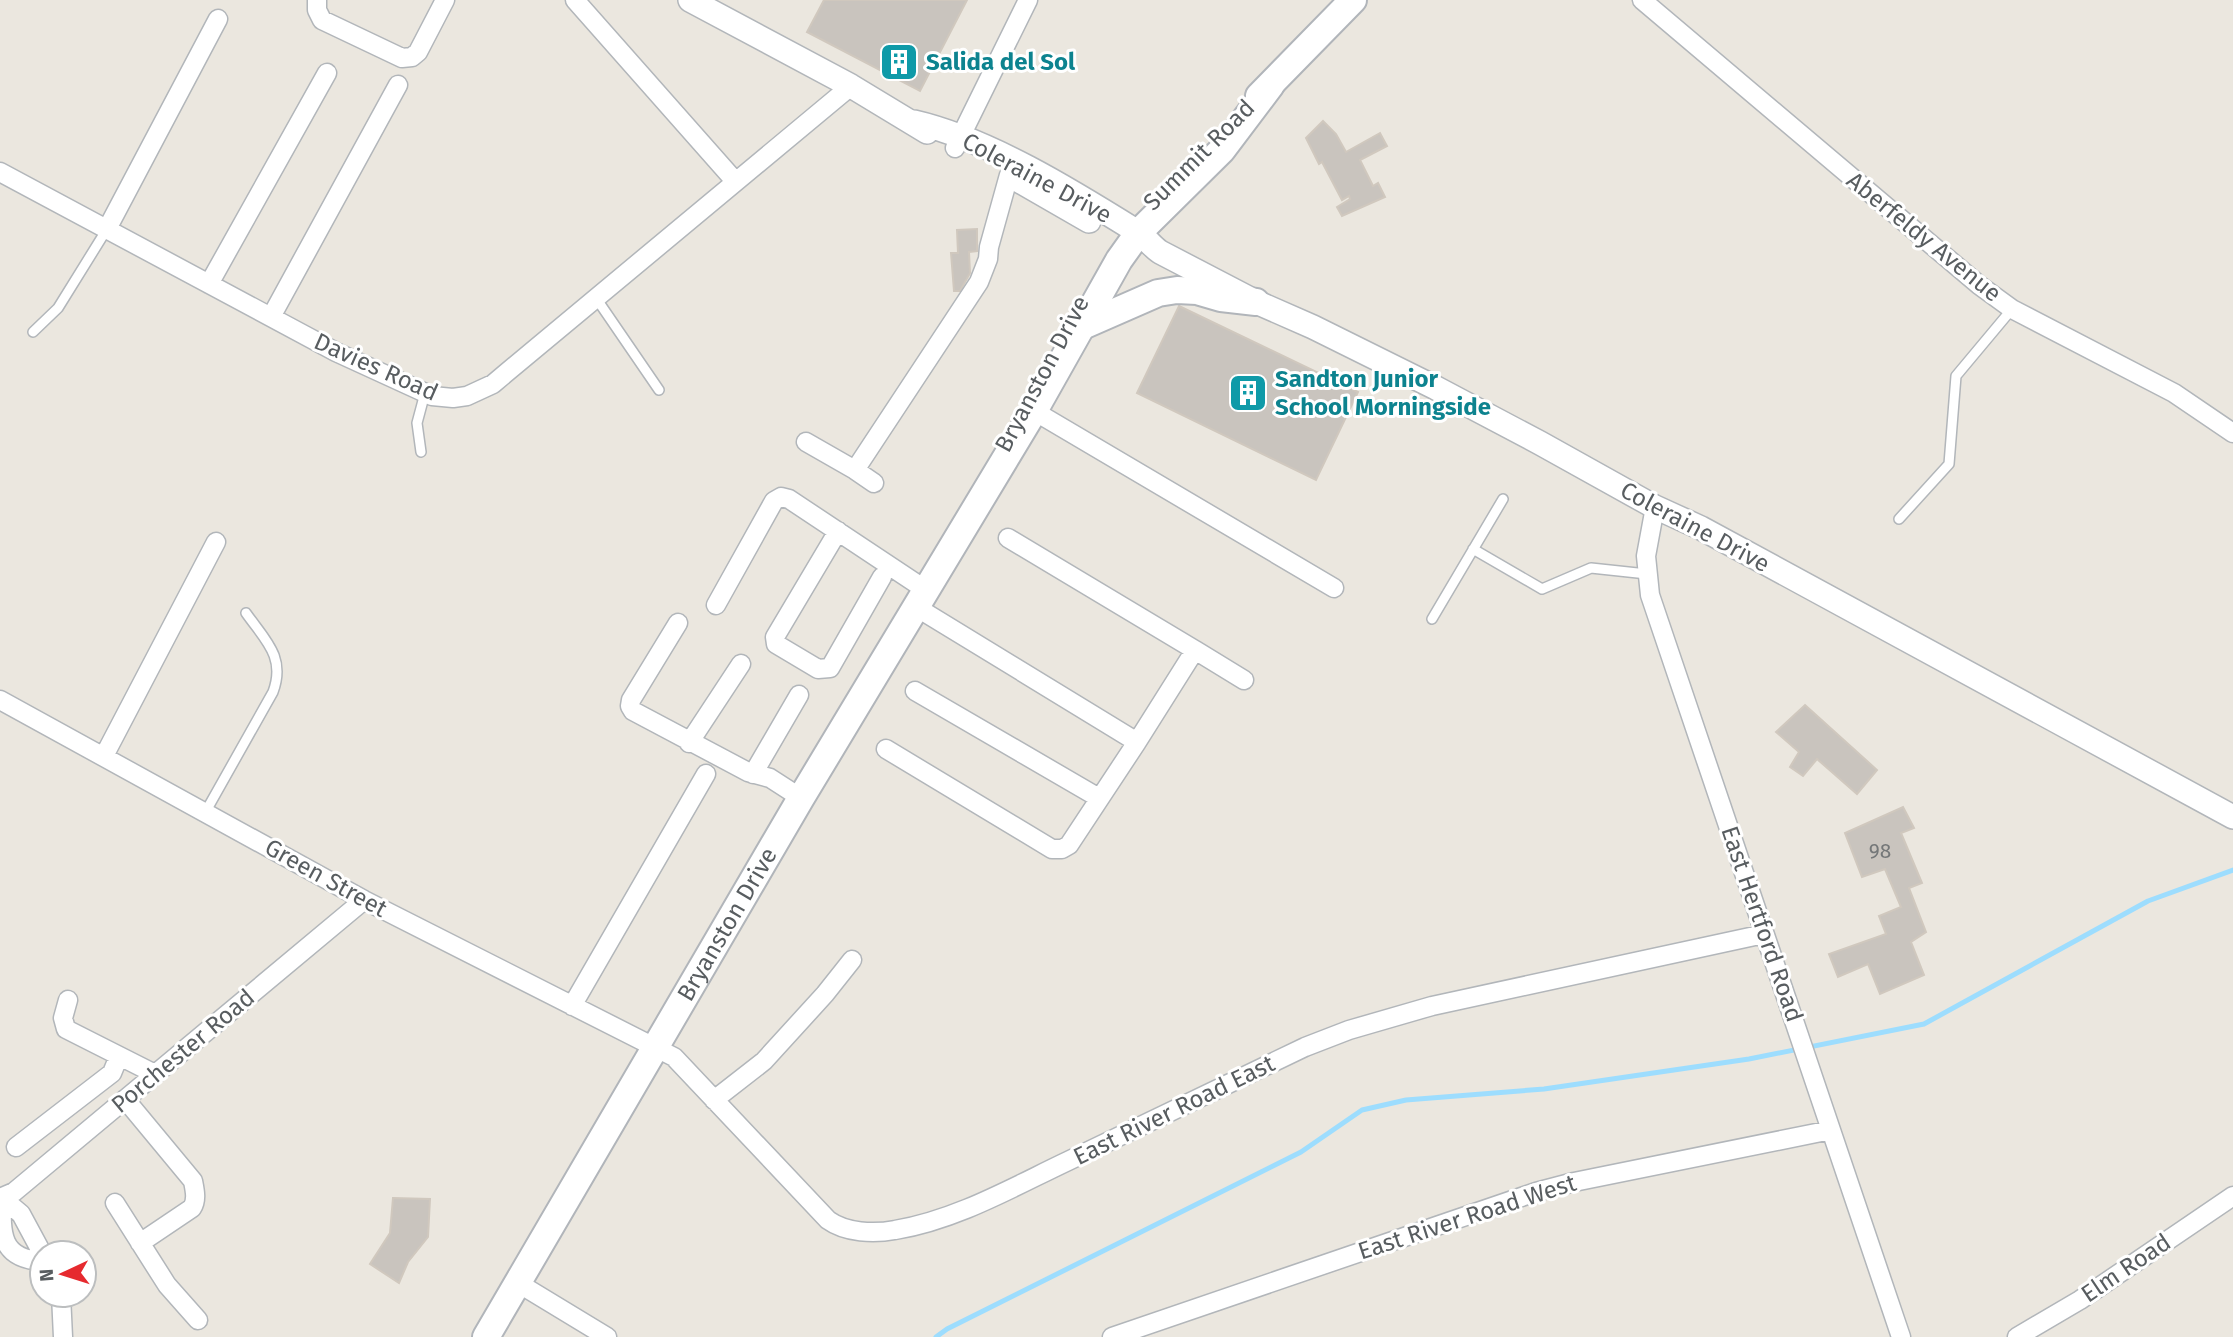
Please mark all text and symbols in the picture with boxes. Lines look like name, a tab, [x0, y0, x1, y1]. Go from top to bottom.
building icon: Salida del Sol	[878, 41, 920, 83]
place label: Salida del Sol	[926, 48, 1076, 76]
street label: Summit Road	[1138, 94, 1260, 216]
street label: Coleraine Drive	[958, 127, 1116, 229]
street label: Aberfeldy Avenue	[1841, 166, 2007, 308]
street label: Bryanston Drive	[989, 291, 1095, 457]
street label: Davies Road	[310, 327, 442, 407]
place label: Sandton Junior School Morningside	[1275, 365, 1491, 421]
building icon: Sandton Junior School Morningside	[1227, 372, 1269, 414]
street label: Coleraine Drive	[1616, 476, 1774, 578]
street label: East Hertford Road	[1715, 822, 1809, 1026]
street label: Green Street	[260, 833, 392, 923]
house number: 98	[1869, 838, 1891, 864]
street label: Bryanston Drive	[672, 843, 783, 1006]
street label: Porchester Road	[106, 983, 260, 1119]
street label: East River Road East	[1069, 1049, 1279, 1171]
street label: East River Road West	[1354, 1168, 1580, 1265]
street label: Elm Road	[2076, 1228, 2176, 1308]
north arrow	[28, 1239, 98, 1309]
text: N	[35, 1268, 58, 1282]

